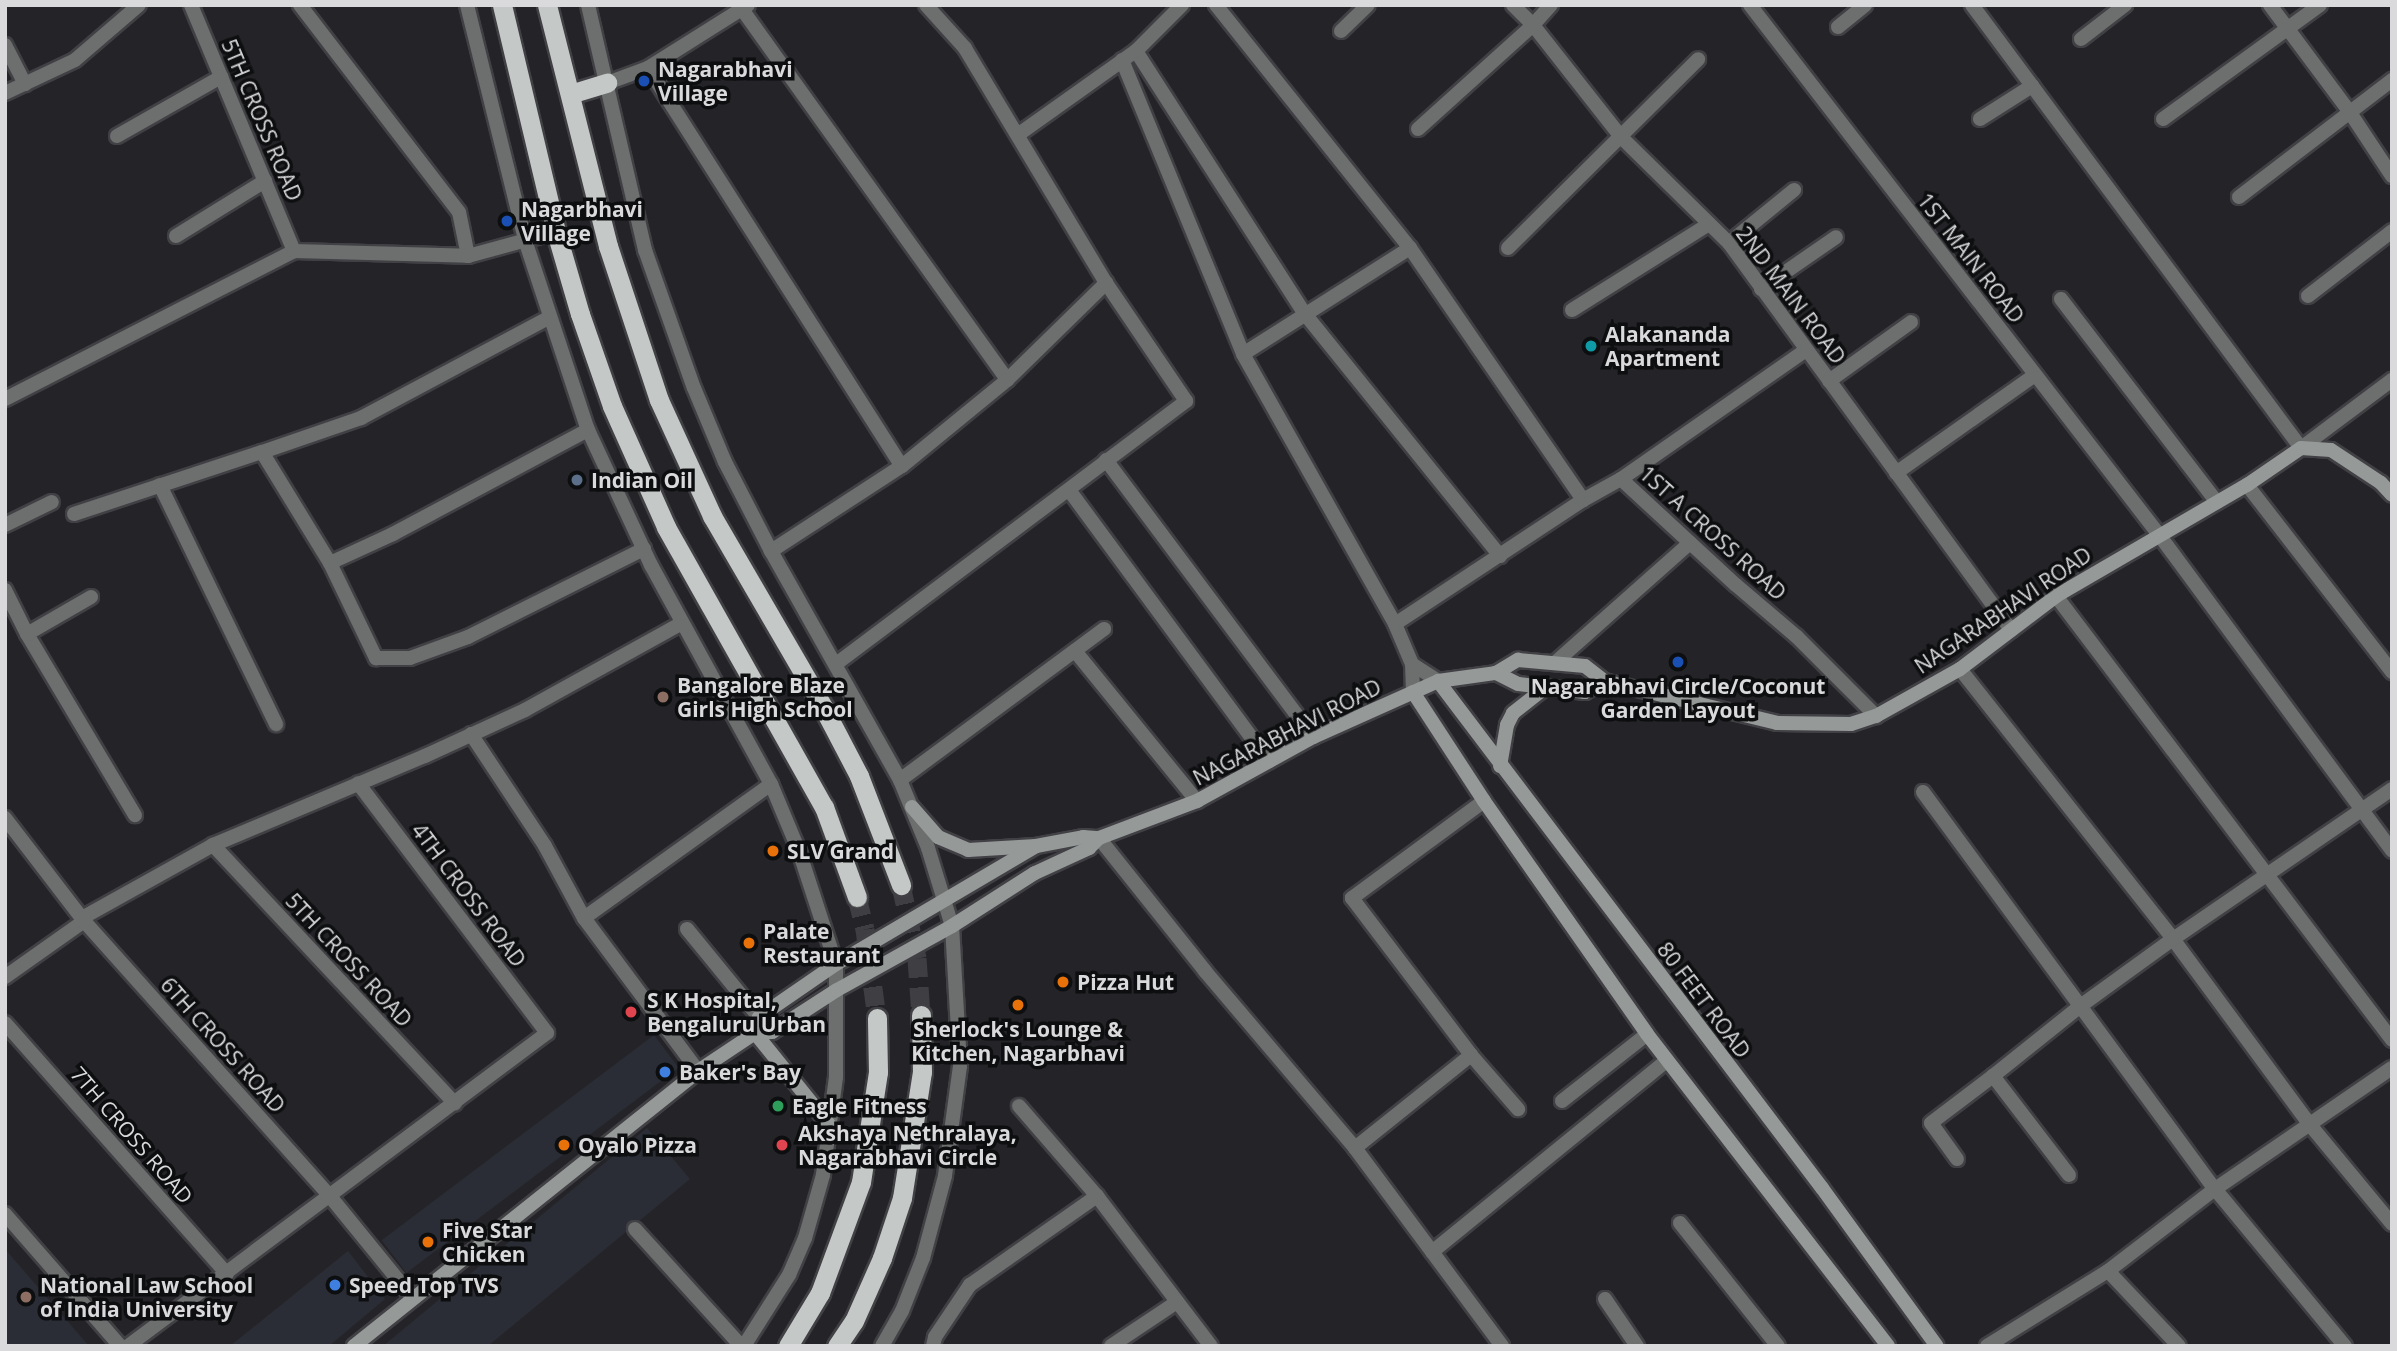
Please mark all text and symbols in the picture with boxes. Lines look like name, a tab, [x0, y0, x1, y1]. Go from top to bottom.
street label: 5TH CROSS ROAD	[217, 35, 307, 205]
place label: Nagarabhavi Village	[658, 56, 793, 106]
marker: Nagarabhavi Village	[636, 73, 652, 89]
street label: 1ST MAIN ROAD	[1913, 188, 2029, 328]
place label: Nagarbhavi Village	[521, 196, 643, 246]
marker: Nagarbhavi Village	[499, 213, 515, 229]
street label: 2ND MAIN ROAD	[1731, 221, 1851, 369]
place label: Alakananda Apartment	[1605, 321, 1731, 371]
marker: Alakananda Apartment	[1583, 338, 1599, 354]
street label: 1ST A CROSS ROAD	[1635, 461, 1791, 605]
place label: Indian Oil	[591, 467, 693, 493]
marker: Indian Oil	[569, 472, 585, 488]
street label: NAGARABHAVI ROAD	[1910, 541, 2096, 679]
marker: Nagarabhavi Circle/Coconut Garden Layout	[1670, 654, 1686, 670]
place label: Bangalore Blaze Girls High School	[677, 672, 853, 722]
place label: Nagarabhavi Circle/Coconut Garden Layout	[1531, 673, 1825, 723]
street label: NAGARABHAVI ROAD	[1189, 674, 1385, 790]
marker: Bangalore Blaze Girls High School	[655, 689, 671, 705]
street label: 4TH CROSS ROAD	[407, 818, 531, 972]
place label: SLV Grand	[787, 838, 894, 864]
marker: SLV Grand	[765, 843, 781, 859]
street label: 5TH CROSS ROAD	[281, 888, 417, 1032]
place label: Palate Restaurant	[763, 918, 880, 968]
marker: Palate Restaurant	[741, 935, 757, 951]
street label: 80 FEET ROAD	[1652, 937, 1756, 1063]
place label: Pizza Hut	[1077, 969, 1174, 995]
street label: 6TH CROSS ROAD	[156, 972, 290, 1118]
marker: Pizza Hut	[1055, 974, 1071, 990]
place label: S K Hospital, Bengaluru Urban	[647, 987, 826, 1037]
marker: Sherlock's Lounge & Kitchen, Nagarbhavi	[1010, 997, 1026, 1013]
marker: S K Hospital, Bengaluru Urban	[621, 1002, 641, 1022]
place label: Sherlock's Lounge & Kitchen, Nagarbhavi	[911, 1016, 1125, 1066]
place label: Baker's Bay	[679, 1059, 801, 1085]
street label: 7TH CROSS ROAD	[66, 1061, 198, 1209]
marker: Baker's Bay	[657, 1064, 673, 1080]
place label: Eagle Fitness	[792, 1093, 927, 1119]
marker: Eagle Fitness	[770, 1098, 786, 1114]
place label: Akshaya Nethralaya, Nagarabhavi Circle	[798, 1120, 1017, 1170]
place label: Oyalo Pizza	[578, 1132, 697, 1158]
marker: Akshaya Nethralaya, Nagarabhavi Circle	[772, 1135, 792, 1155]
marker: Oyalo Pizza	[556, 1137, 572, 1153]
place label: Five Star Chicken	[442, 1217, 533, 1267]
marker: Five Star Chicken	[420, 1234, 436, 1250]
place label: National Law School of India University	[40, 1272, 253, 1322]
place label: Speed Top TVS	[349, 1272, 499, 1298]
marker: Speed Top TVS	[327, 1277, 343, 1293]
marker: National Law School of India University	[18, 1289, 34, 1305]

